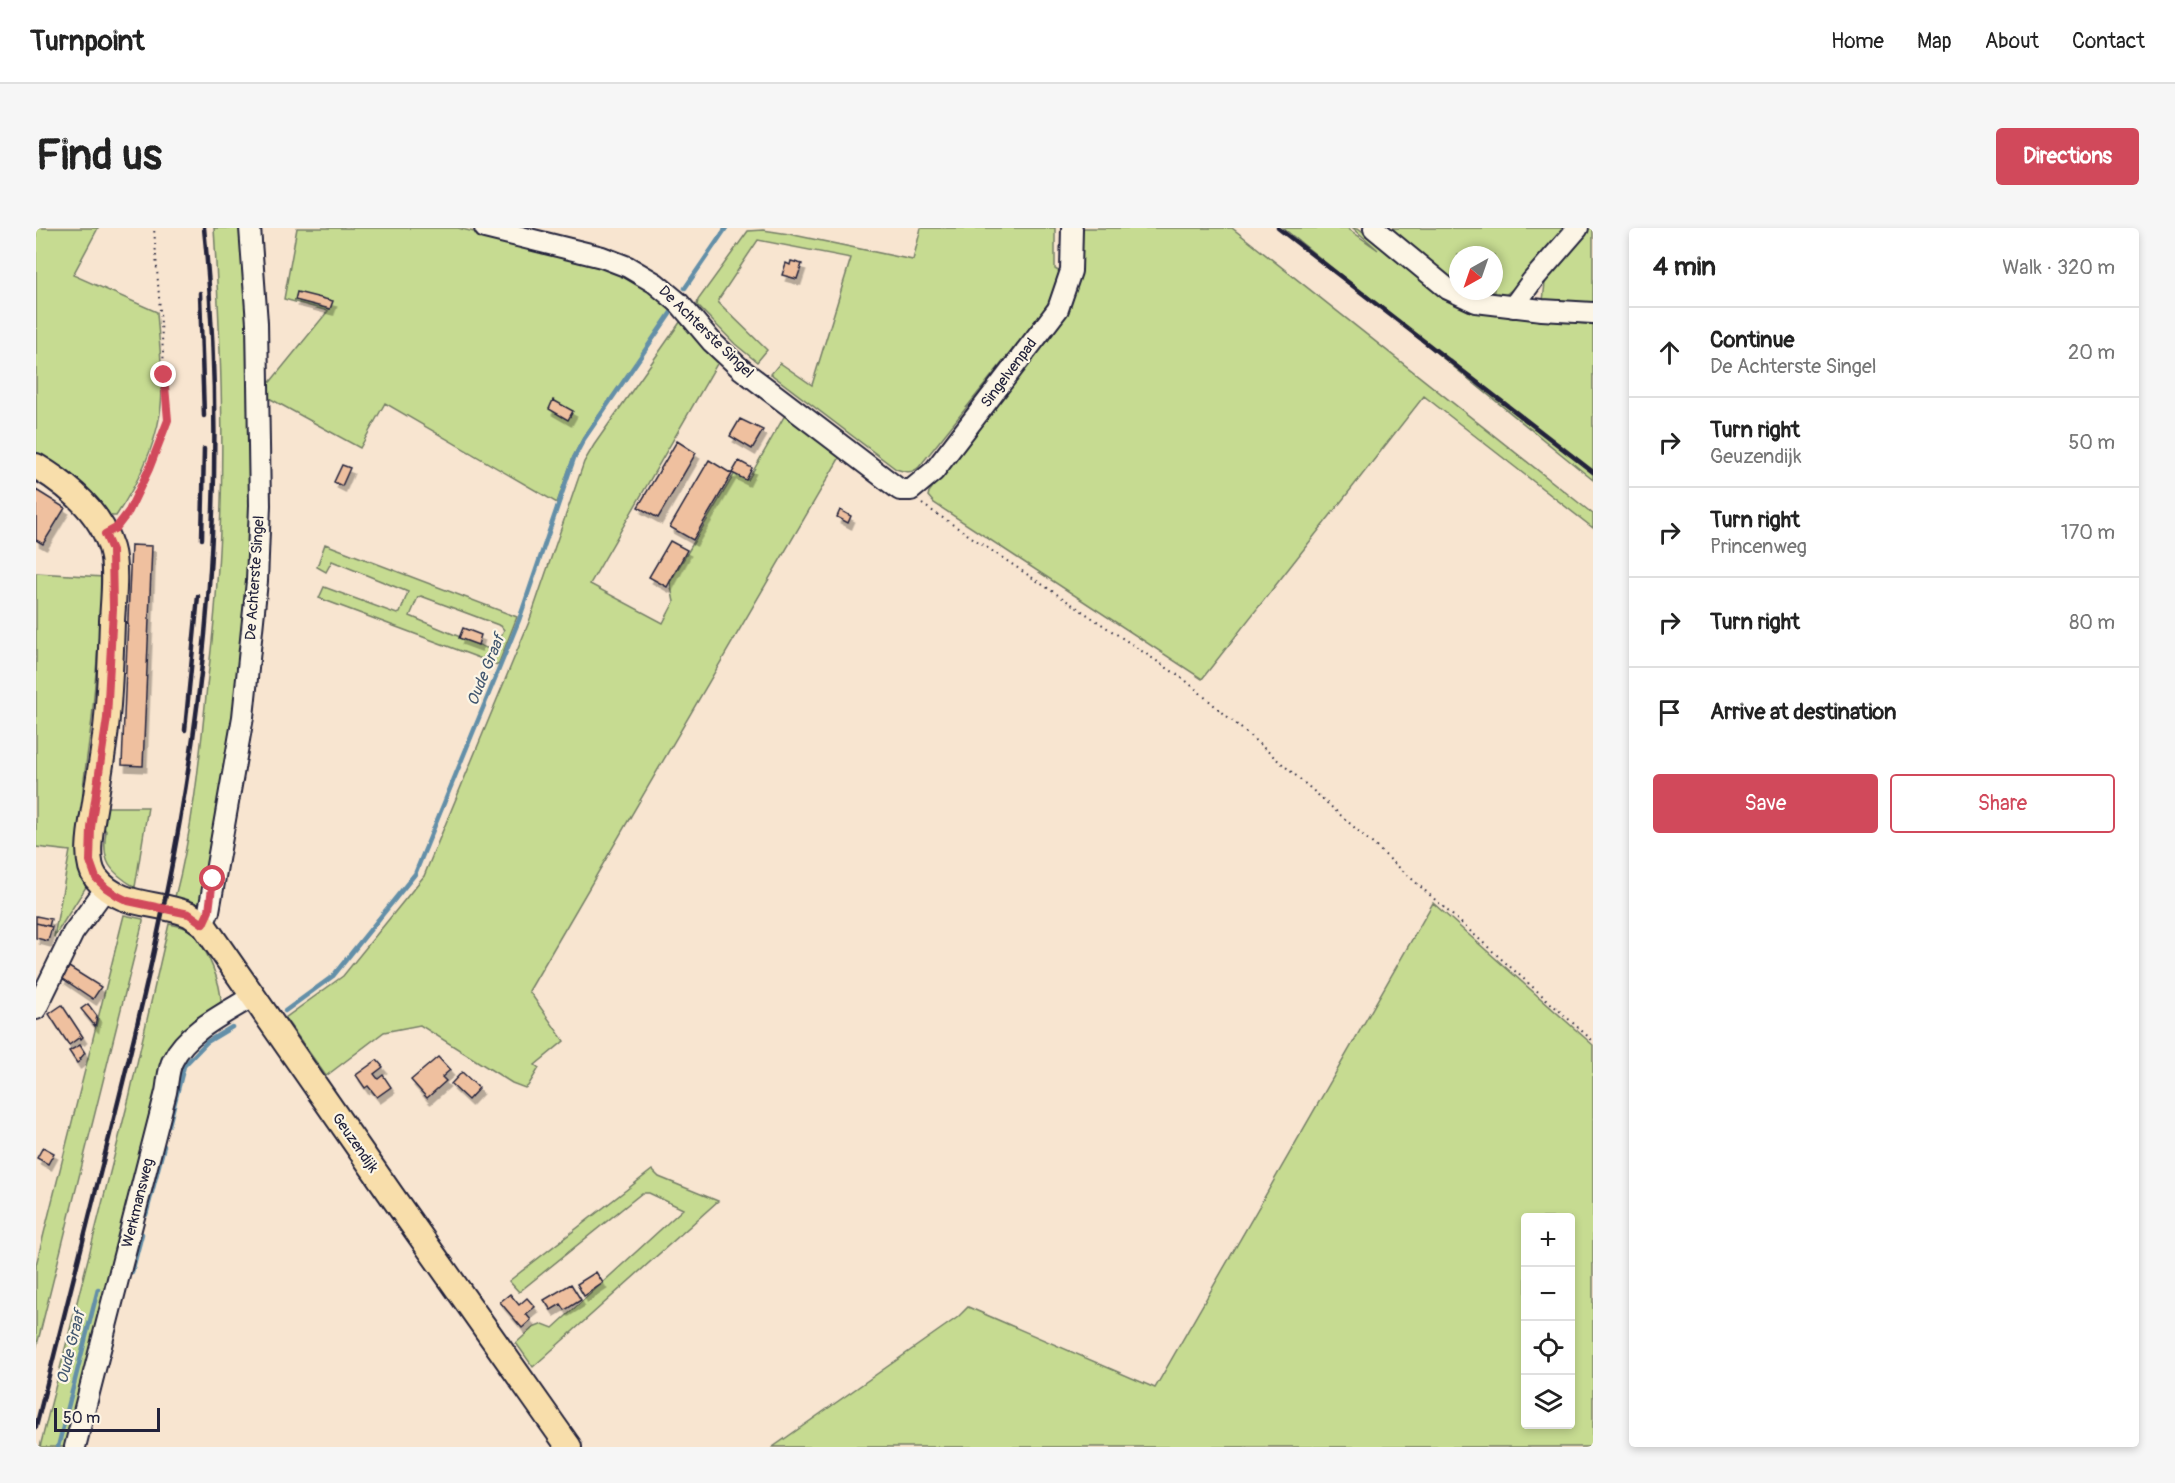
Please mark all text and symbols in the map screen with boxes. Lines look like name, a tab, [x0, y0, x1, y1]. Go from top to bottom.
text: Turnpoint	[30, 24, 144, 59]
text: Home	[1831, 28, 1884, 55]
text: Map	[1917, 28, 1952, 55]
text: About	[1985, 28, 2039, 55]
text: Contact	[2072, 28, 2145, 55]
button: Directions	[1996, 128, 2139, 185]
text: Find us	[36, 130, 162, 182]
north arrow	[1449, 246, 1503, 300]
text: 4 min	[1653, 251, 1716, 283]
text: Walk · 320 m	[2002, 255, 2115, 280]
street label: De Achterste Singel	[654, 282, 758, 382]
text: Continue	[1710, 326, 1794, 354]
street label: Singelvenpad	[977, 335, 1041, 411]
icon: ahead	[1653, 336, 1686, 369]
text: 20 m	[2068, 340, 2115, 365]
text: De Achterste Singel	[1710, 354, 1877, 379]
route end	[150, 361, 176, 387]
text: Turn right	[1710, 416, 1800, 444]
icon: right	[1653, 426, 1686, 459]
text: 50 m	[2068, 430, 2115, 455]
text: Geuzendijk	[1710, 444, 1801, 469]
text: Turn right	[1710, 506, 1800, 534]
street label: De Achterste Singel	[241, 515, 269, 641]
icon: right	[1653, 516, 1686, 549]
text: 170 m	[2061, 520, 2115, 545]
text: Princenweg	[1710, 534, 1807, 559]
icon: right	[1653, 606, 1686, 639]
text: Turn right	[1710, 608, 1800, 636]
text: 80 m	[2069, 610, 2115, 635]
water label: Oude Graaf	[463, 628, 511, 709]
icon: arrive	[1653, 696, 1686, 729]
text: Arrive at destination	[1710, 698, 1896, 726]
button: Save	[1653, 774, 1878, 833]
button: Share	[1890, 774, 2115, 833]
route start	[199, 865, 225, 891]
street label: Geuzendijk	[328, 1109, 383, 1177]
street label: Werkmansweg	[118, 1156, 158, 1250]
map controls	[1521, 1213, 1575, 1429]
button: +	[1521, 1213, 1575, 1267]
button: −	[1521, 1267, 1575, 1321]
water label: Oude Graaf	[52, 1305, 91, 1386]
button: locate	[1521, 1321, 1575, 1375]
button: layers	[1521, 1375, 1575, 1429]
scale bar	[54, 1405, 160, 1432]
text: 50 m	[63, 1408, 100, 1428]

